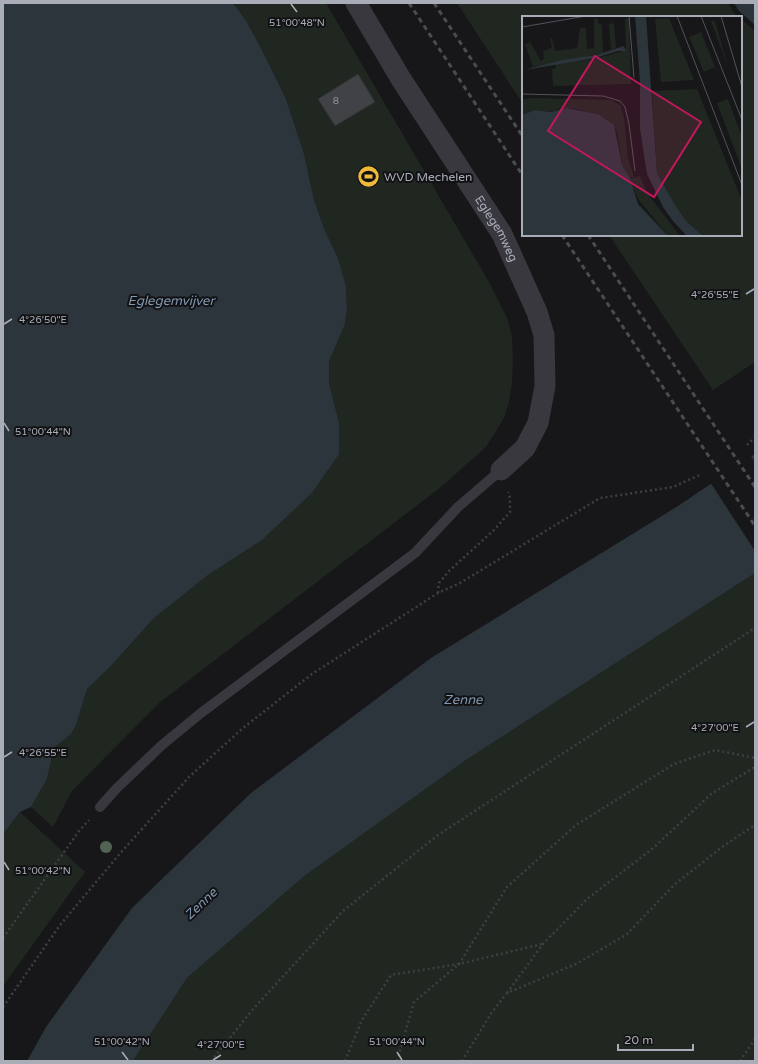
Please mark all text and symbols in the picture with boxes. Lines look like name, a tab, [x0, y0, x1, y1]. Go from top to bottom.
inset map	[522, 16, 742, 236]
text: 51°00'48"N	[269, 17, 325, 29]
house number: 8	[333, 95, 339, 107]
sports icon: WVD Mechelen	[355, 164, 381, 190]
place label: WVD Mechelen	[384, 170, 472, 184]
street label: Eglegemweg	[472, 193, 521, 264]
text: 4°26'55"E	[691, 289, 739, 301]
water label: Eglegemvijver	[128, 293, 216, 309]
text: 4°26'50"E	[19, 314, 67, 326]
text: 51°00'44"N	[15, 426, 71, 438]
water label: Zenne	[444, 692, 483, 708]
text: 4°27'00"E	[691, 722, 739, 734]
text: 4°26'55"E	[19, 747, 67, 759]
text: 51°00'42"N	[15, 865, 71, 877]
water label: Zenne	[181, 884, 221, 923]
scale bar	[618, 1026, 693, 1052]
text: 20 m	[624, 1033, 653, 1047]
text: 51°00'42"N	[94, 1036, 150, 1048]
text: 51°00'44"N	[369, 1036, 425, 1048]
text: 4°27'00"E	[197, 1039, 245, 1051]

